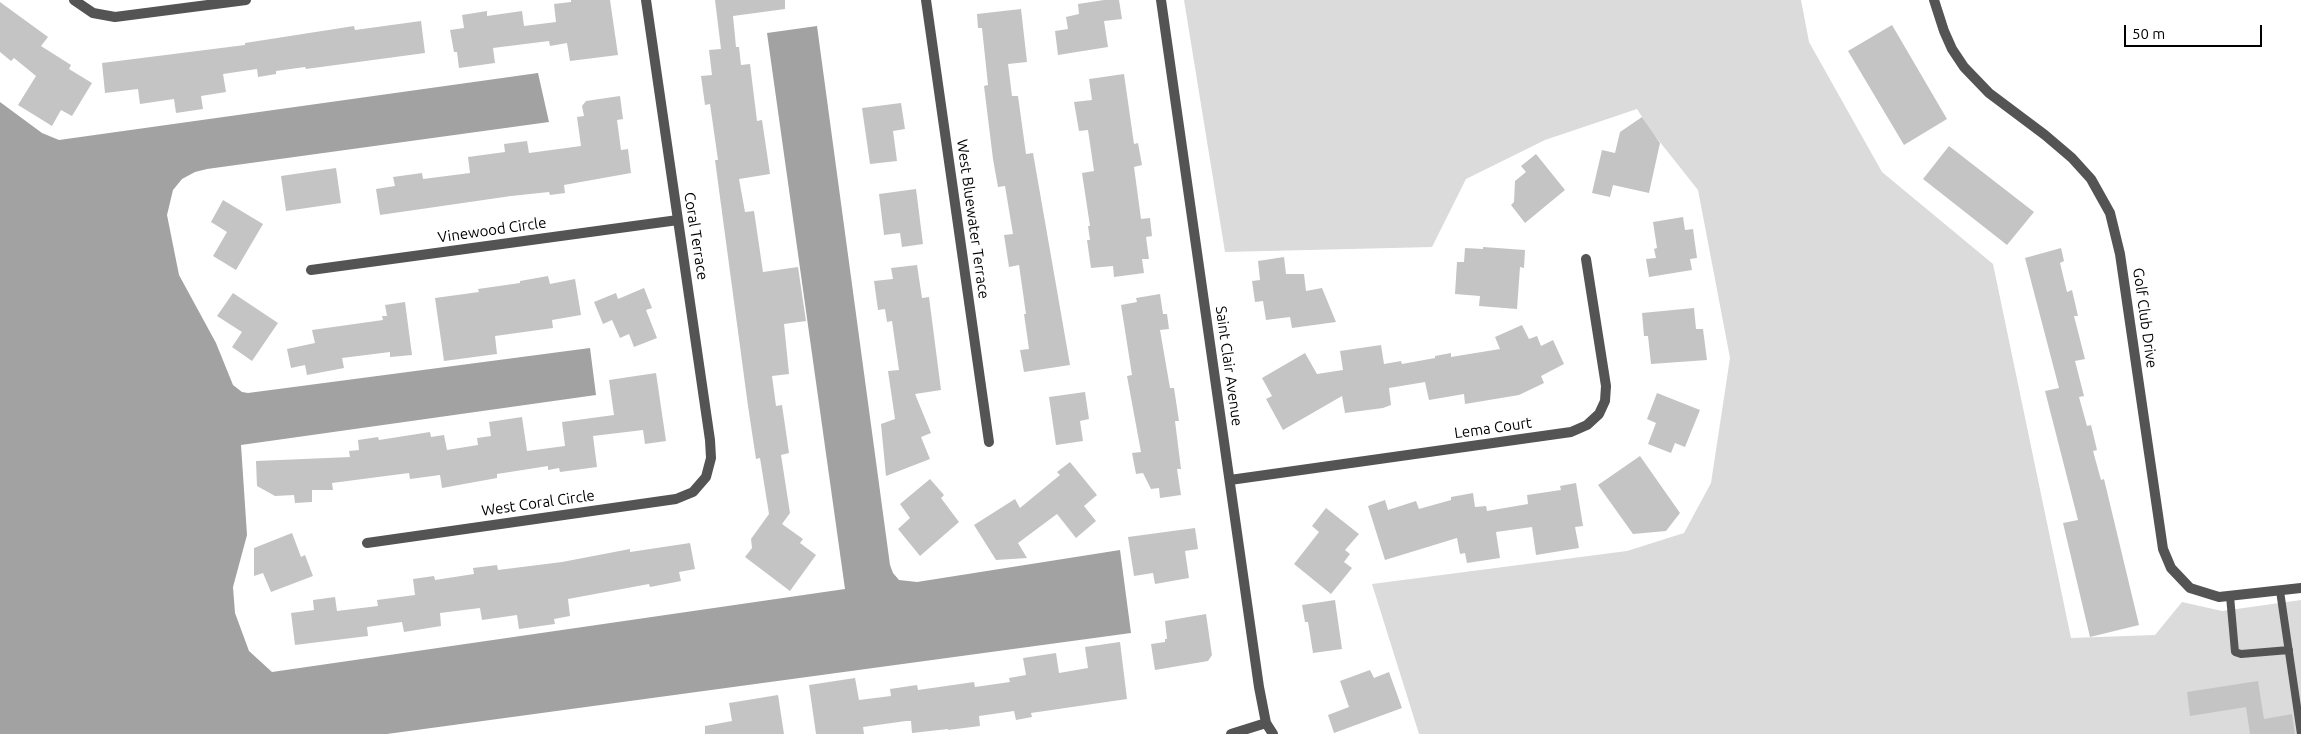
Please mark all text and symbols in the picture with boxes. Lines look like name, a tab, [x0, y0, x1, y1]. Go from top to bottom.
scale bar	[2126, 15, 2264, 47]
text: 50 m	[2132, 25, 2165, 42]
street label: West Bluewater Terrace	[953, 138, 993, 300]
street label: Coral Terrace	[680, 191, 712, 281]
street label: Vinewood Circle	[436, 213, 548, 247]
street label: Golf Club Drive	[2129, 267, 2161, 369]
street label: Saint Clair Avenue	[1212, 305, 1246, 427]
street label: Lema Court	[1453, 414, 1533, 442]
street label: West Coral Circle	[480, 486, 596, 520]

